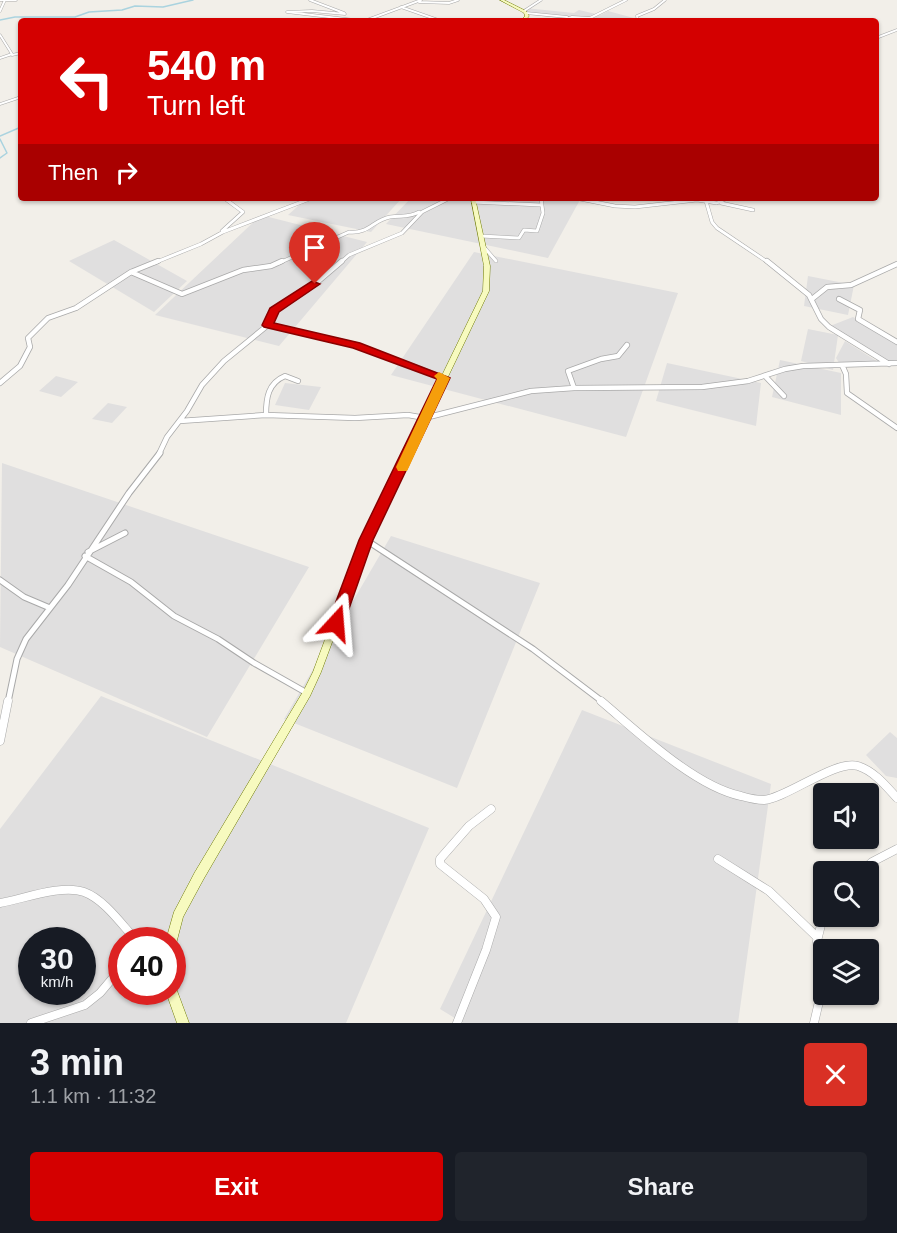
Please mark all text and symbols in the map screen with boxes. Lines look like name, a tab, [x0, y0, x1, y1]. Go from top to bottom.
icon: left	[48, 42, 126, 120]
text: 540 m	[147, 42, 266, 89]
text: Turn left	[147, 91, 245, 121]
icon: right	[110, 156, 143, 189]
text: Then	[48, 160, 98, 185]
pin	[289, 222, 340, 284]
icon: arrive	[298, 231, 331, 264]
position arrow	[304, 591, 368, 655]
map controls	[813, 783, 879, 1005]
button: sound	[813, 783, 879, 849]
button: search	[813, 861, 879, 927]
speed limit sign: 40	[108, 927, 186, 1005]
button: layers	[813, 939, 879, 1005]
text: 30	[40, 942, 74, 975]
text: km/h	[41, 973, 73, 990]
text: 3 min	[30, 1042, 124, 1083]
button: close	[804, 1043, 867, 1106]
text: 1.1 km · 11:32	[30, 1085, 156, 1107]
button: Exit	[30, 1152, 443, 1221]
button: Share	[455, 1152, 867, 1221]

